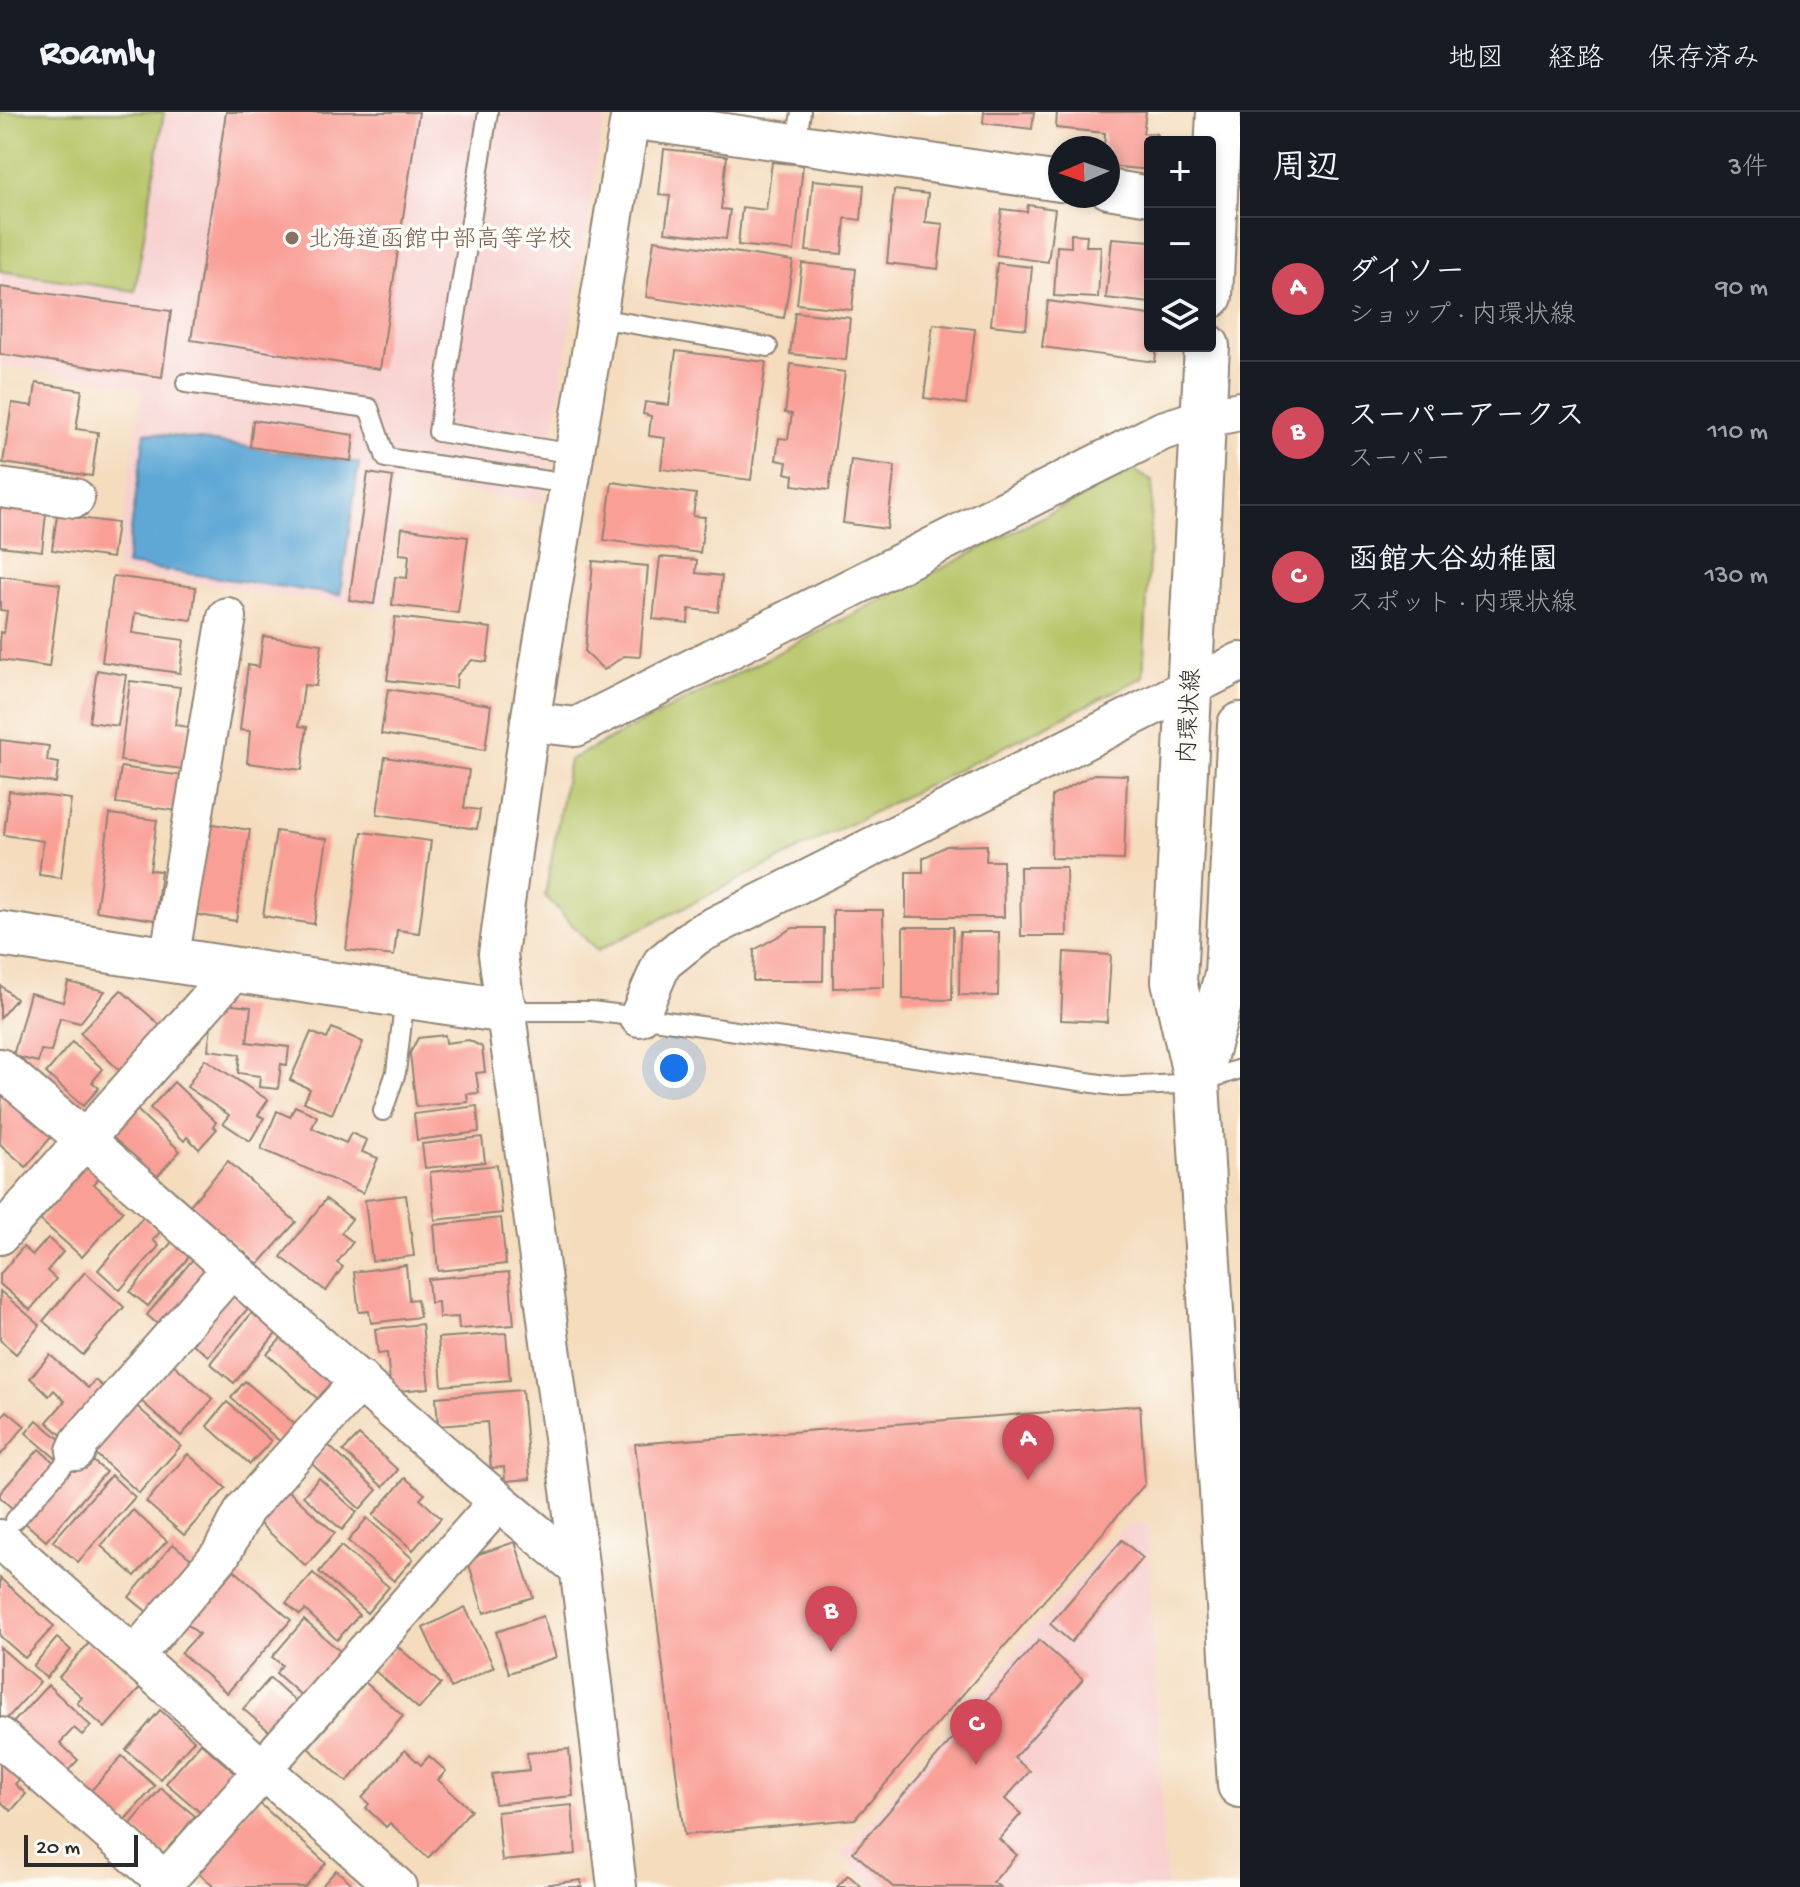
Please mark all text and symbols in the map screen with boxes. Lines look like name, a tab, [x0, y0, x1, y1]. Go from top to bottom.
text: Roamly	[40, 33, 155, 77]
text: 地図	[1448, 44, 1504, 77]
text: 経路	[1548, 44, 1604, 77]
text: 保存済み	[1648, 44, 1760, 77]
north arrow	[1048, 136, 1120, 208]
map controls	[1144, 136, 1216, 352]
button: +	[1144, 136, 1216, 208]
text: 周辺	[1272, 151, 1340, 191]
text: 3件	[1729, 154, 1768, 185]
button: −	[1144, 208, 1216, 280]
place label: 北海道函館中部高等学校	[308, 226, 572, 256]
marker: 北海道函館中部高等学校	[283, 229, 301, 247]
text: ダイソー	[1348, 257, 1465, 292]
text: A	[1290, 274, 1306, 305]
text: 90 m	[1716, 274, 1768, 305]
button: layers	[1144, 280, 1216, 352]
text: ショップ · 内環状線	[1348, 302, 1575, 333]
text: スーパーアークス	[1348, 401, 1585, 436]
text: B	[1291, 418, 1305, 449]
text: 110 m	[1708, 418, 1768, 449]
text: スーパー	[1348, 446, 1451, 477]
text: 函館大谷幼稚園	[1348, 545, 1558, 580]
text: C	[1291, 562, 1305, 593]
text: 130 m	[1705, 562, 1768, 593]
text: スポット · 内環状線	[1348, 590, 1576, 621]
street label: 内環状線	[1174, 667, 1208, 765]
your location	[654, 1048, 694, 1088]
pin: A	[1002, 1414, 1054, 1480]
pin: B	[805, 1586, 857, 1652]
pin: C	[950, 1699, 1002, 1765]
scale bar	[24, 1831, 138, 1867]
text: 20 m	[36, 1836, 80, 1862]

